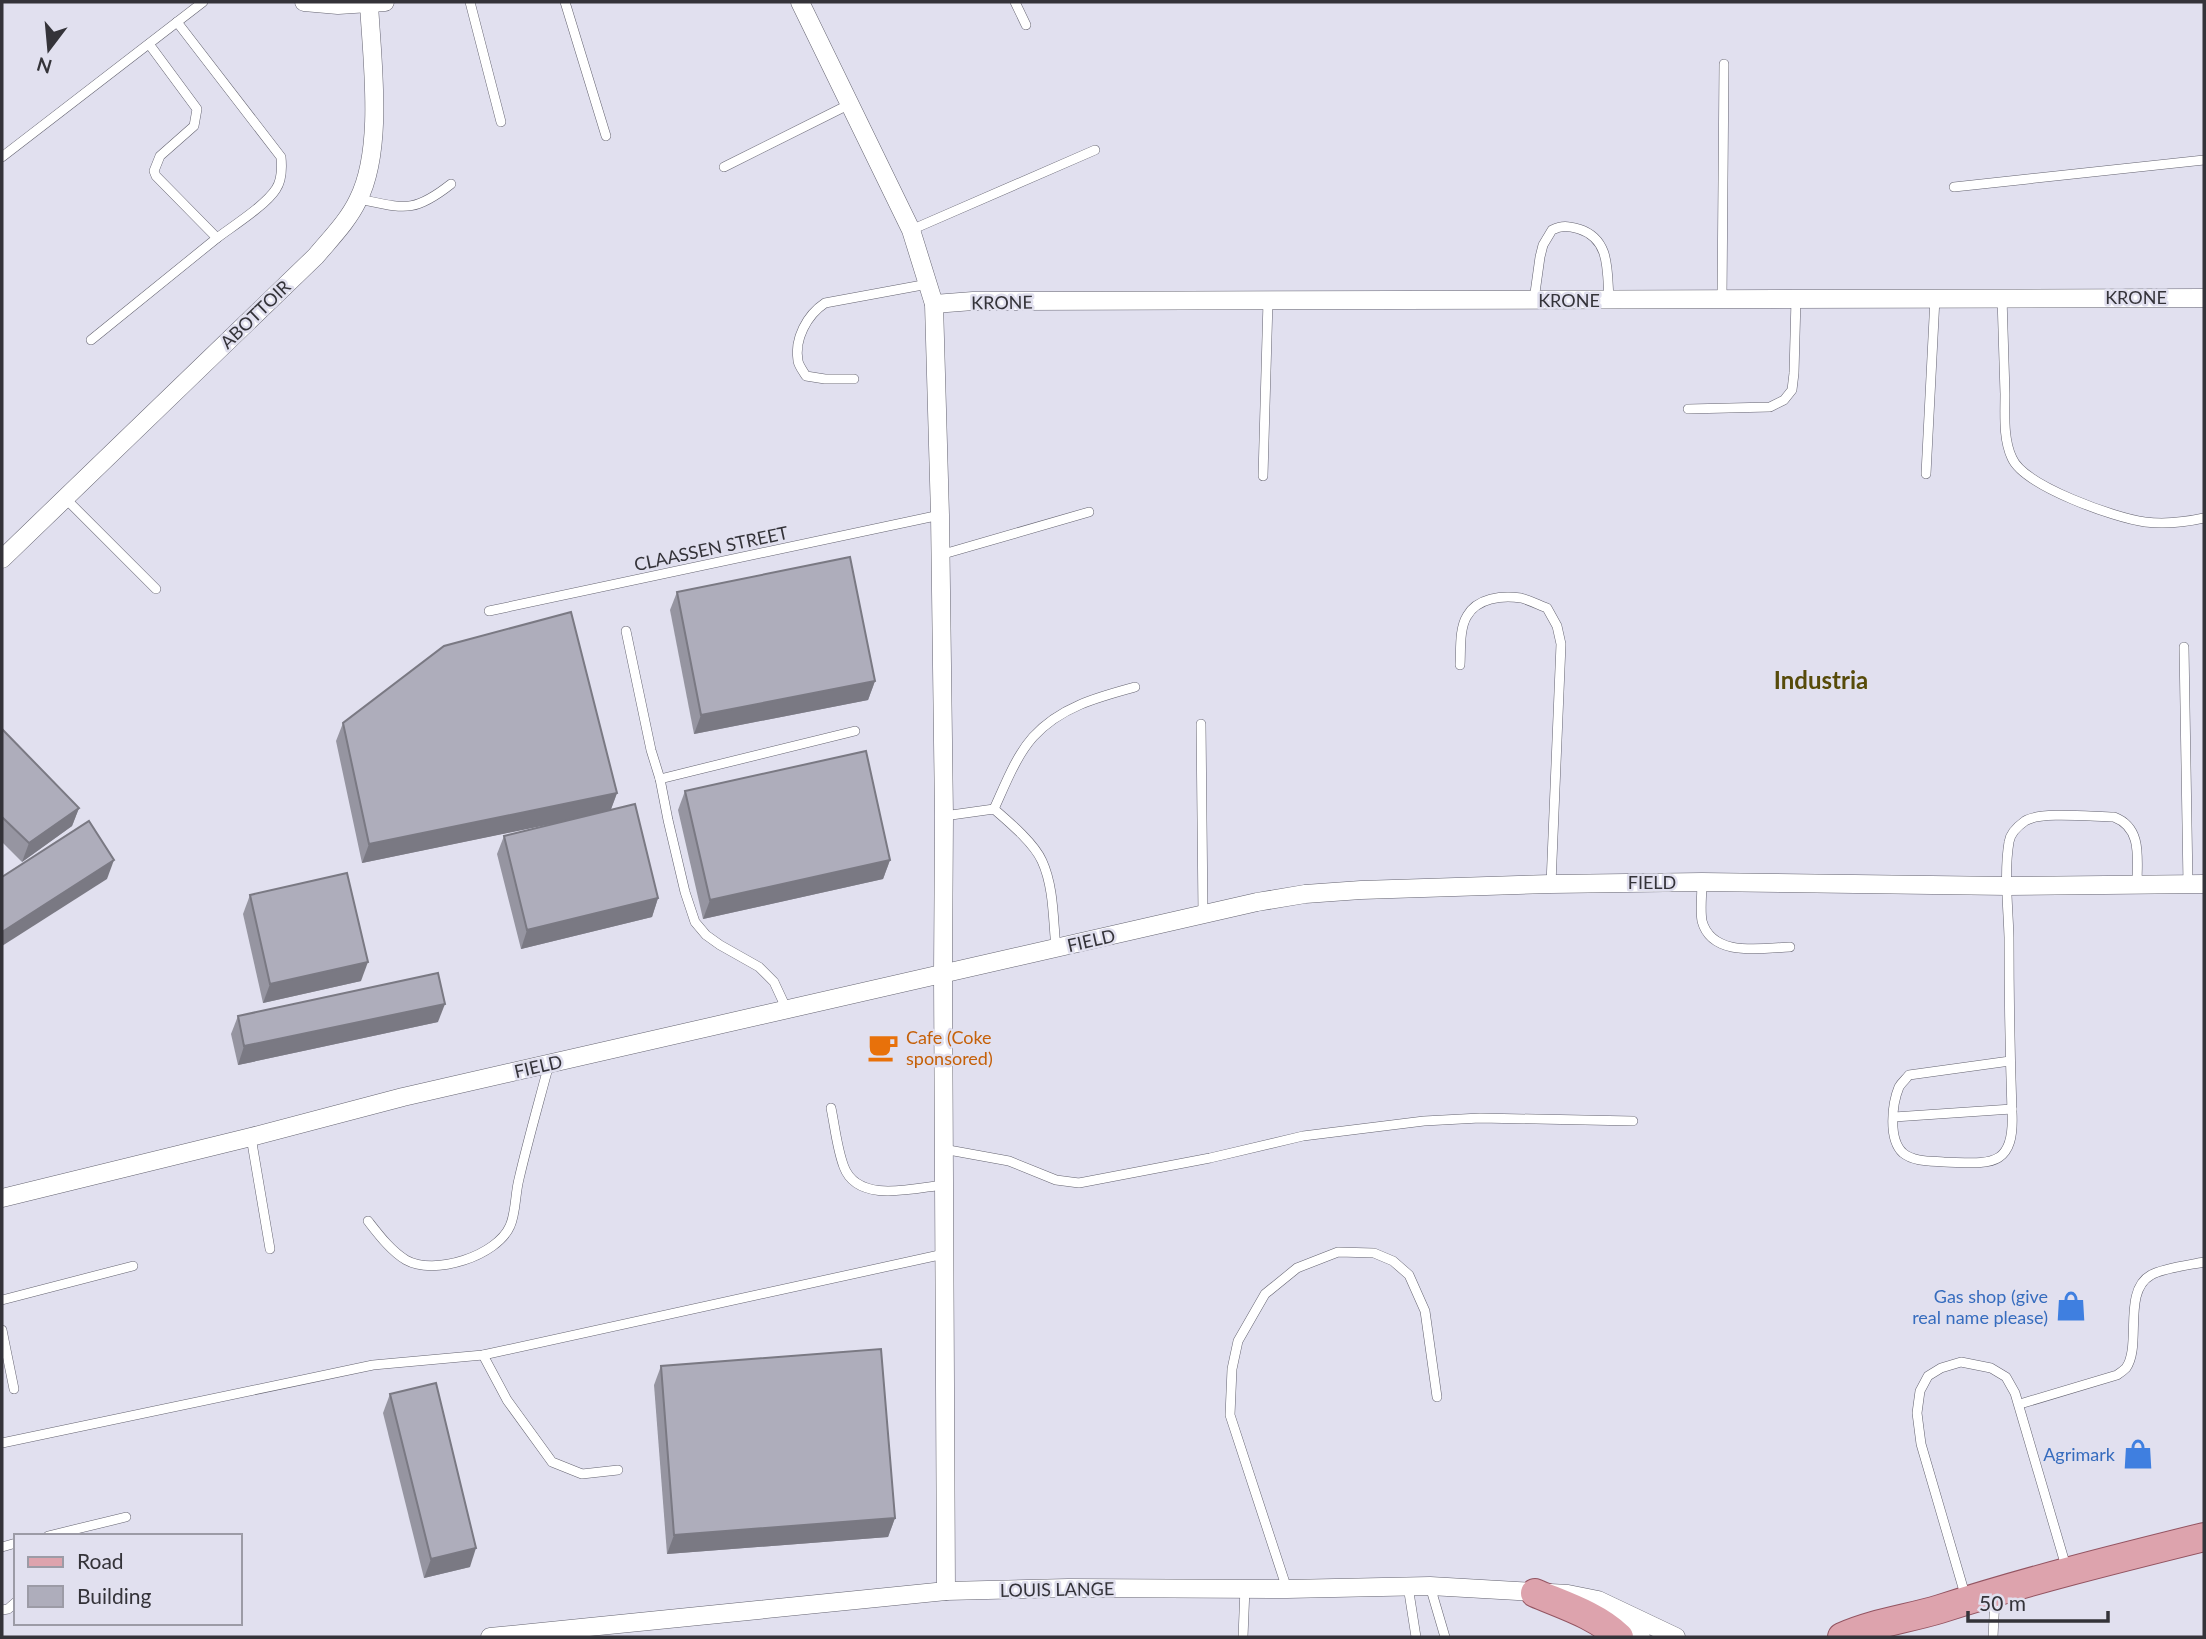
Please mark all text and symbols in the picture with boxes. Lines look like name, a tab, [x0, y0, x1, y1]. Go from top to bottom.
north arrow	[14, 14, 84, 84]
text: N	[34, 53, 54, 79]
street label: ABOTTOIR	[215, 275, 295, 353]
street label: KRONE	[2105, 286, 2167, 308]
street label: KRONE	[1538, 289, 1600, 311]
street label: KRONE	[971, 290, 1033, 314]
street label: CLAASSEN STREET	[632, 521, 790, 575]
district label: Industria	[1774, 665, 1868, 694]
street label: FIELD	[1628, 871, 1676, 893]
street label: FIELD	[1065, 924, 1117, 956]
place label: Cafe (Coke sponsored)	[906, 1026, 993, 1069]
cafe icon: Cafe (Coke sponsored)	[866, 1030, 900, 1064]
street label: FIELD	[512, 1050, 564, 1082]
place label: Gas shop (give real name please)	[1912, 1285, 2048, 1328]
shop icon: Gas shop (give real name please)	[2054, 1289, 2088, 1323]
shop icon: Agrimark	[2121, 1437, 2155, 1471]
place label: Agrimark	[2043, 1443, 2116, 1465]
legend	[14, 1534, 242, 1625]
text: Road	[77, 1548, 124, 1573]
street label: LOUIS LANGE	[1000, 1577, 1114, 1601]
scale bar	[1968, 1580, 2108, 1624]
text: Building	[77, 1583, 152, 1608]
text: 50 m	[1979, 1590, 2026, 1615]

